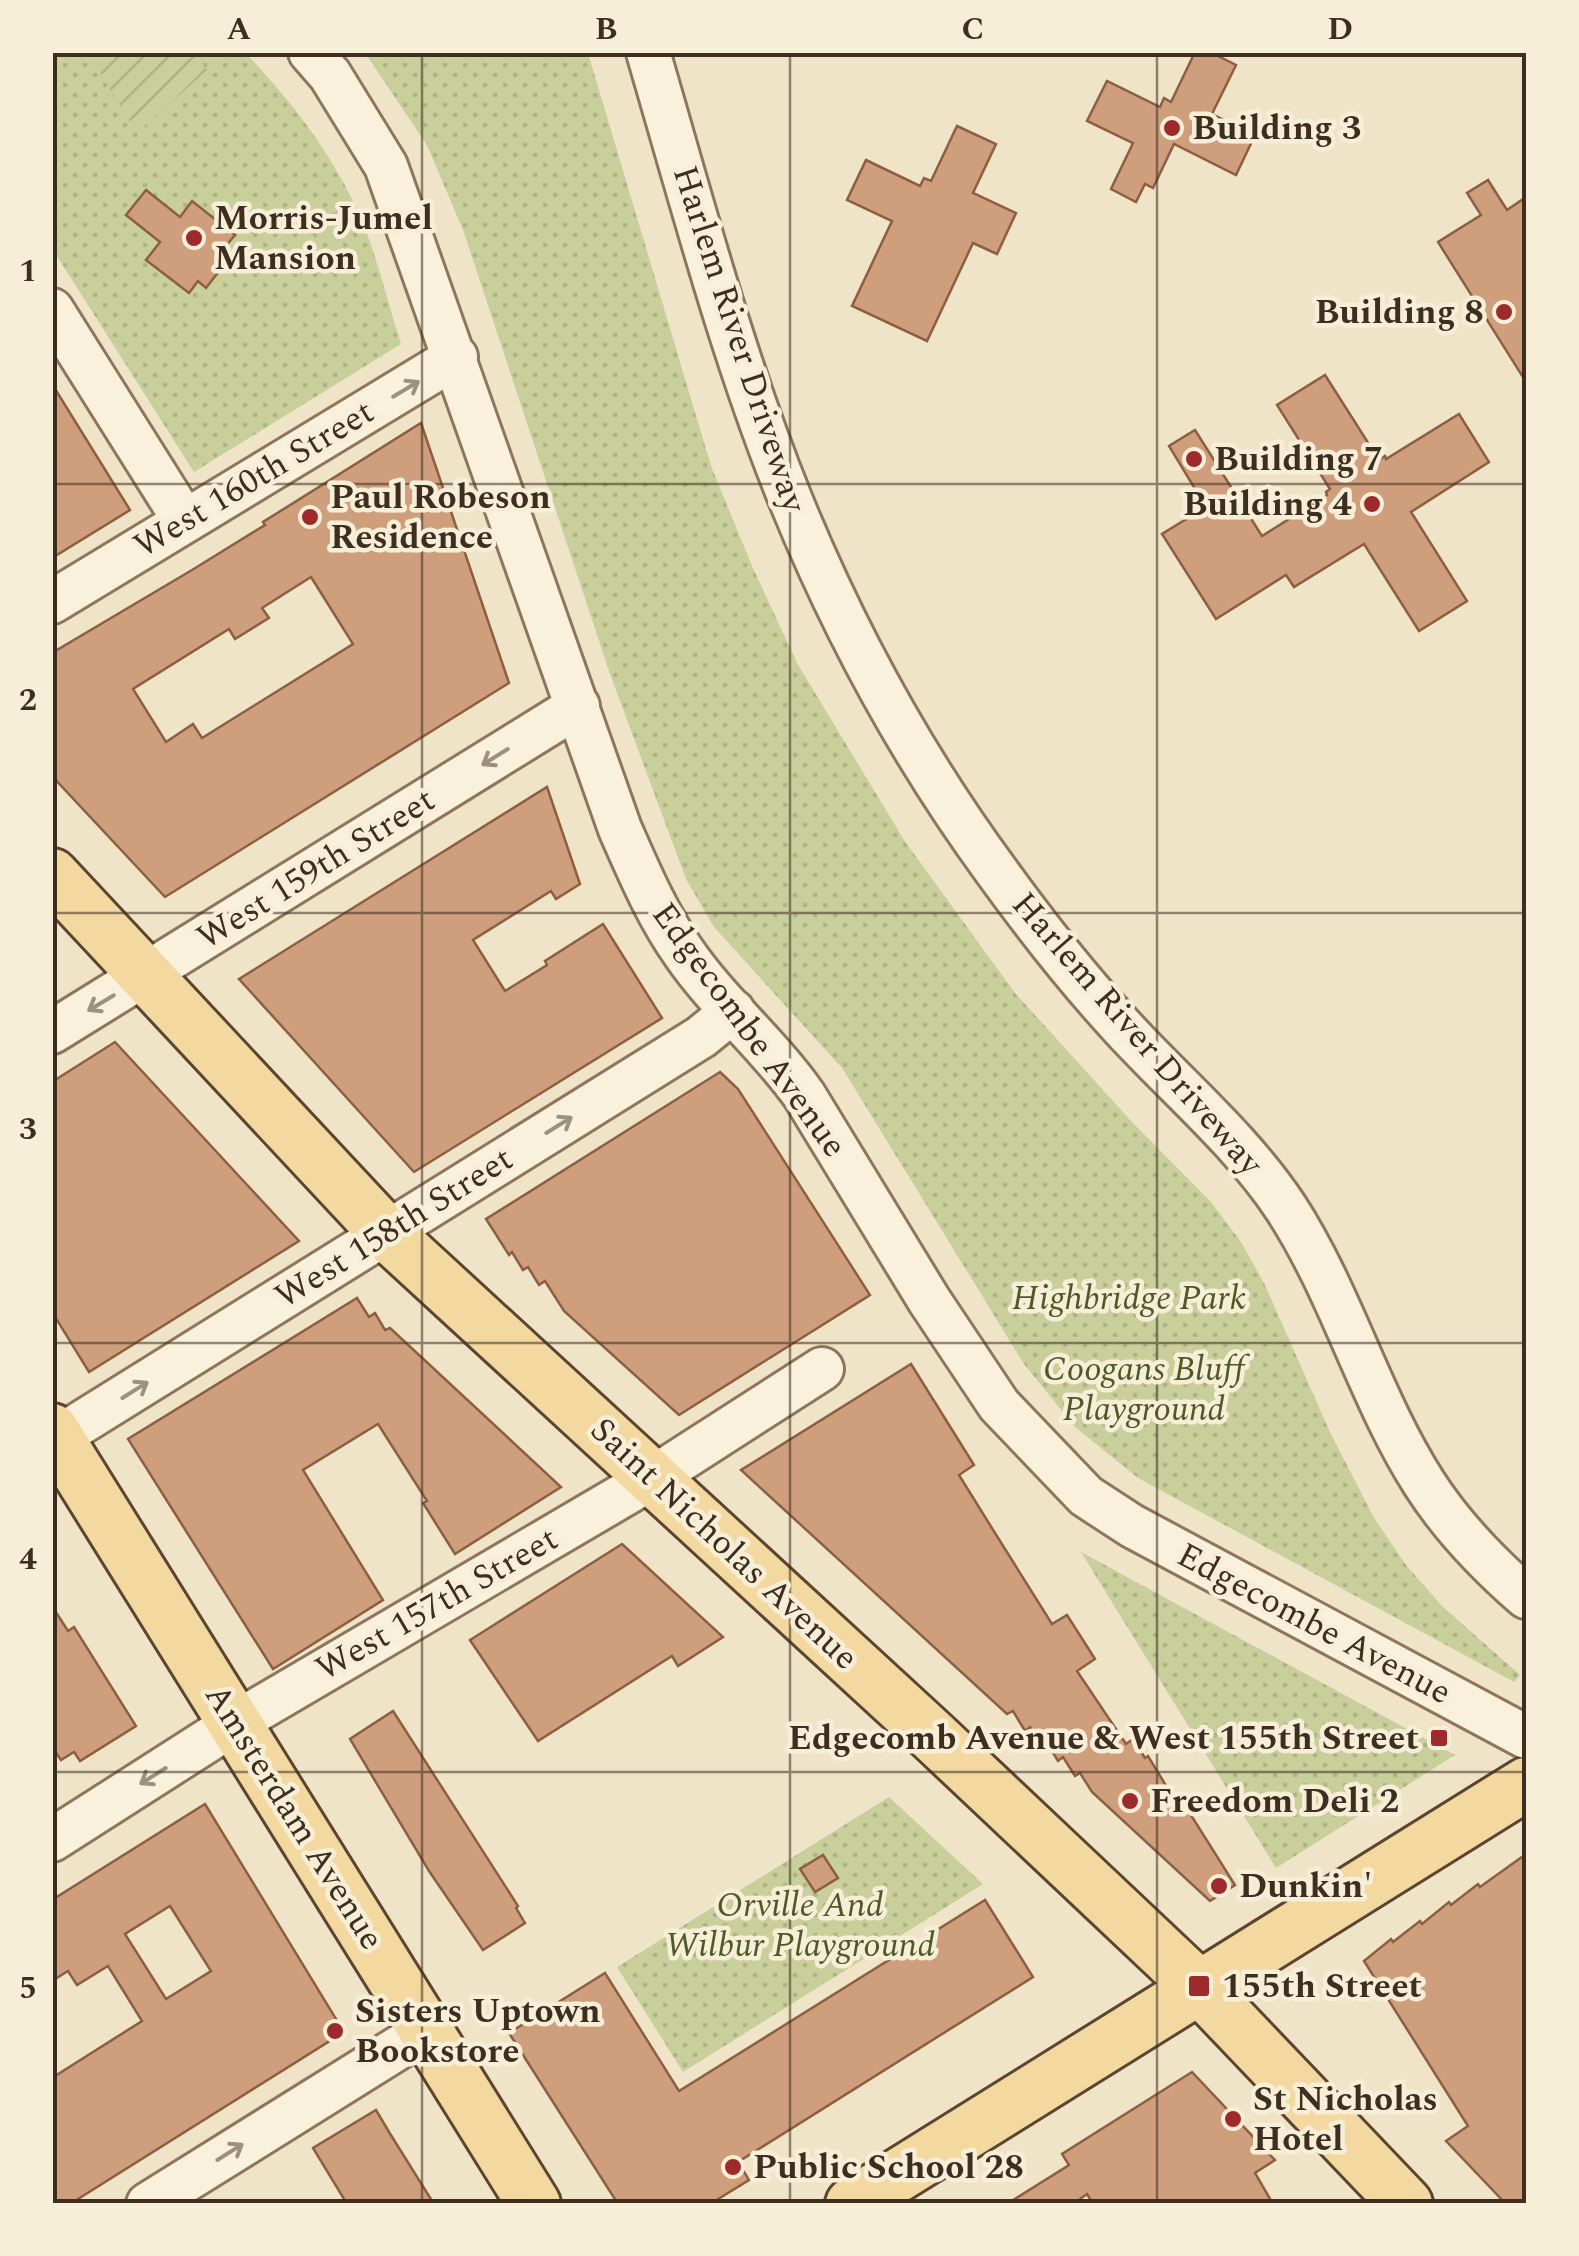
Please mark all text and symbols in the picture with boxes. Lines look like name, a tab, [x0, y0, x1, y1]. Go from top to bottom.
text: A	[227, 5, 252, 54]
text: B	[595, 5, 617, 54]
text: C	[962, 5, 984, 54]
text: D	[1327, 5, 1353, 54]
place label: Building 3	[1192, 102, 1361, 155]
marker: Building 3	[1161, 117, 1183, 139]
street label: Harlem River Driveway	[658, 159, 820, 520]
place label: Morris-Jumel Mansion	[214, 192, 433, 285]
marker: Morris-Jumel Mansion	[183, 227, 205, 249]
text: 1	[19, 247, 37, 296]
place label: Building 8	[1315, 286, 1484, 339]
marker: Building 8	[1493, 301, 1515, 323]
one-way arrow	[391, 378, 420, 398]
street label: West 160th Street	[124, 386, 384, 572]
place label: Building 7	[1214, 433, 1383, 486]
marker: Building 7	[1183, 448, 1205, 470]
place label: Paul Robeson Residence	[330, 471, 551, 564]
place label: Building 4	[1183, 478, 1352, 531]
marker: Building 4	[1361, 493, 1383, 515]
marker: Paul Robeson Residence	[299, 506, 321, 528]
text: 2	[19, 676, 37, 725]
one-way arrow	[481, 747, 510, 768]
street label: West 159th Street	[186, 774, 446, 964]
street label: Harlem River Driveway	[998, 880, 1276, 1189]
street label: Edgecombe Avenue	[638, 891, 860, 1169]
one-way arrow	[87, 993, 115, 1013]
text: 3	[19, 1105, 37, 1154]
one-way arrow	[545, 1115, 573, 1135]
street label: West 158th Street	[264, 1133, 524, 1323]
park label: Highbridge Park	[1012, 1272, 1246, 1325]
park label: Coogans Bluff Playground	[1043, 1343, 1251, 1436]
one-way arrow	[120, 1380, 149, 1400]
street label: Saint Nicholas Avenue	[578, 1405, 870, 1683]
street label: West 157th Street	[306, 1513, 568, 1695]
street label: Edgecombe Avenue	[1167, 1529, 1461, 1719]
text: 4	[19, 1535, 37, 1584]
street label: Amsterdam Avenue	[191, 1673, 397, 1961]
place label: Edgecomb Avenue & West 155th Street	[788, 1712, 1419, 1765]
marker: Edgecomb Avenue & West 155th Street	[1428, 1727, 1450, 1749]
one-way arrow	[139, 1765, 168, 1786]
place label: Freedom Deli 2	[1150, 1775, 1399, 1828]
marker: Freedom Deli 2	[1119, 1790, 1141, 1812]
place label: Dunkin'	[1239, 1860, 1372, 1913]
marker: Dunkin'	[1208, 1875, 1230, 1897]
park label: Orville And Wilbur Playground	[665, 1879, 935, 1972]
place label: 155th Street	[1222, 1960, 1422, 2013]
text: 5	[19, 1964, 37, 2013]
marker: 155th Street	[1186, 1973, 1212, 1999]
place label: Sisters Uptown Bookstore	[355, 1985, 601, 2078]
marker: Sisters Uptown Bookstore	[324, 2020, 346, 2042]
place label: St Nicholas Hotel	[1253, 2073, 1438, 2166]
marker: St Nicholas Hotel	[1222, 2108, 1244, 2130]
place label: Public School 28	[753, 2141, 1024, 2194]
one-way arrow	[215, 2142, 244, 2162]
marker: Public School 28	[722, 2156, 744, 2178]

